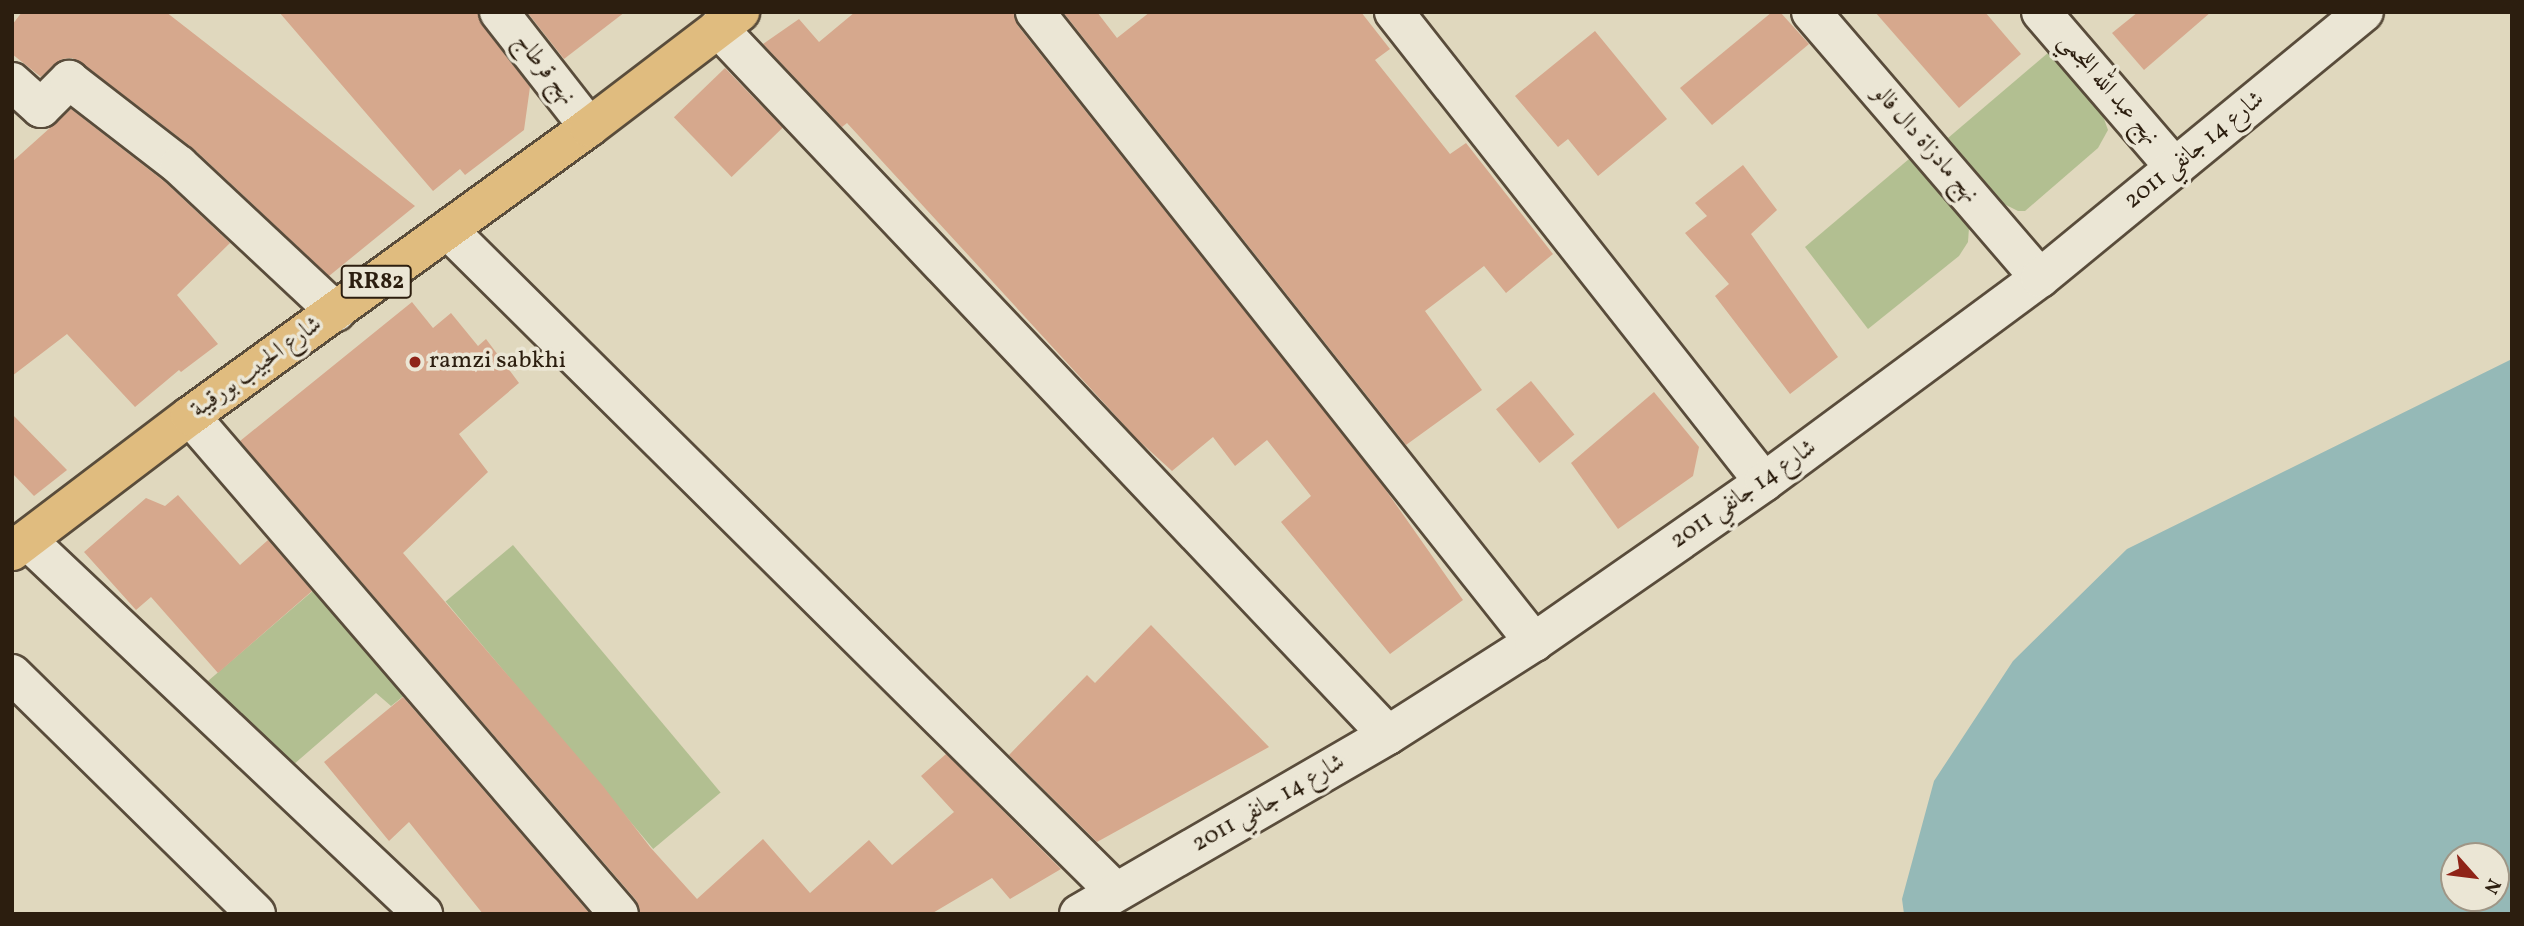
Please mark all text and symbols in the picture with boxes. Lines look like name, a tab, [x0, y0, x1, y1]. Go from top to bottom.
street label: نهج قرطاج	[507, 28, 581, 112]
street label: نهج عبد الله اللجمي	[2051, 28, 2165, 152]
street label: نهج مادزاة دال فالو	[1866, 80, 1984, 210]
street label: شارع 14 جانفي 2011	[2119, 86, 2271, 216]
road number: RR82	[339, 262, 413, 302]
street label: شارع الحبيب بورقيبة	[186, 311, 328, 425]
place label: ramzi sabkhi	[429, 348, 566, 376]
marker: ramzi sabkhi	[407, 354, 423, 370]
street label: شارع 14 جانفي 2011	[1665, 434, 1823, 556]
street label: شارع 14 جانفي 2011	[1187, 749, 1351, 859]
north arrow	[2440, 842, 2510, 912]
text: N	[2477, 874, 2506, 898]

